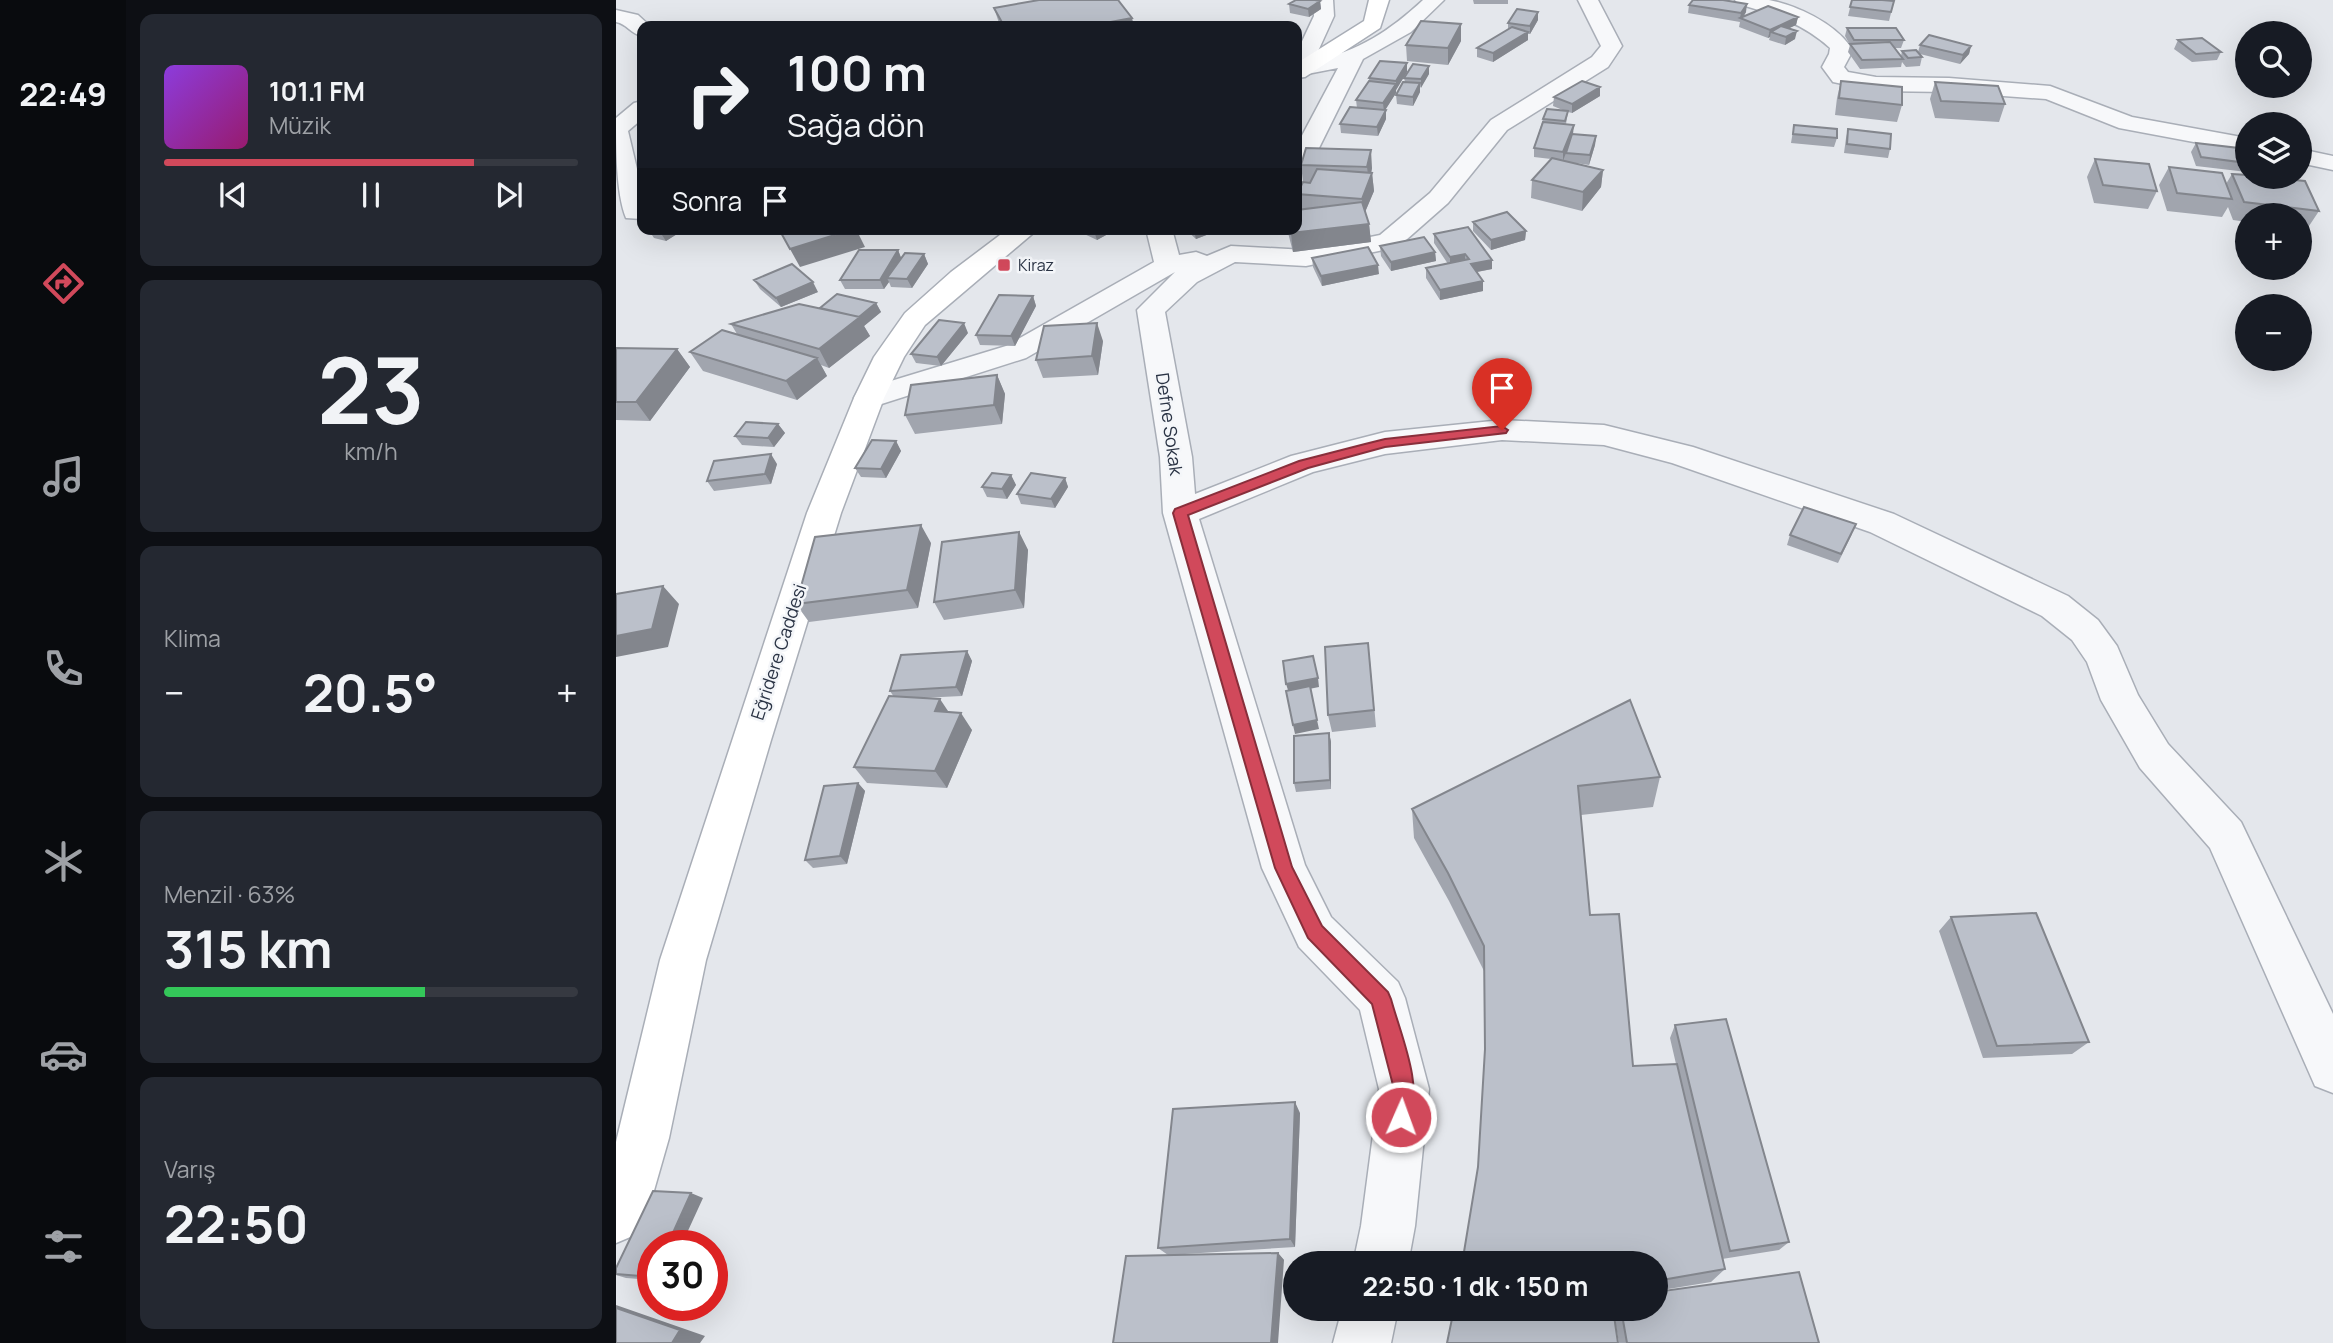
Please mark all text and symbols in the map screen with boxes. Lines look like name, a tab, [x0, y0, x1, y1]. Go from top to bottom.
map controls	[2235, 21, 2312, 371]
button: search	[2235, 21, 2312, 98]
text: 100 m	[787, 39, 927, 106]
icon: right	[672, 49, 763, 140]
text: 22:49	[19, 72, 107, 116]
text: 101.1 FM	[269, 73, 365, 109]
text: Sağa dön	[787, 103, 925, 147]
text: Müzik	[269, 109, 331, 141]
button: layers	[2235, 112, 2312, 189]
icon: previous	[214, 176, 252, 214]
icon: pause	[352, 176, 390, 214]
icon: next	[490, 176, 528, 214]
icon: arrive	[756, 182, 794, 220]
text: Sonra	[672, 183, 742, 219]
button: +	[2235, 203, 2312, 280]
place label: Kiraz	[1018, 254, 1054, 276]
marker: Kiraz	[996, 257, 1012, 273]
icon: directions	[39, 259, 88, 308]
button: −	[2235, 294, 2312, 371]
text: 23	[317, 327, 425, 451]
pin	[1472, 358, 1532, 430]
icon: arrive	[1483, 369, 1521, 407]
street label: Defne Sokak	[1151, 371, 1189, 478]
text: km/h	[344, 435, 398, 467]
icon: music	[39, 452, 88, 501]
street label: Eğridere Caddesi	[745, 581, 811, 723]
text: Klima	[164, 622, 221, 654]
icon: phone	[39, 644, 88, 693]
text: 20.5°	[303, 657, 438, 728]
text: −	[164, 666, 185, 718]
text: +	[556, 666, 578, 718]
icon: climate	[39, 837, 88, 886]
text: Menzil · 63%	[164, 878, 295, 910]
text: 315 km	[164, 913, 333, 984]
icon: car	[39, 1030, 88, 1079]
position arrow	[1364, 1080, 1438, 1154]
text: Varış	[164, 1153, 215, 1185]
text: 22:50	[164, 1188, 308, 1259]
icon: filters	[39, 1222, 88, 1271]
speed limit sign: 30	[637, 1230, 728, 1321]
text: 22:50 · 1 dk · 150 m	[1363, 1268, 1588, 1304]

